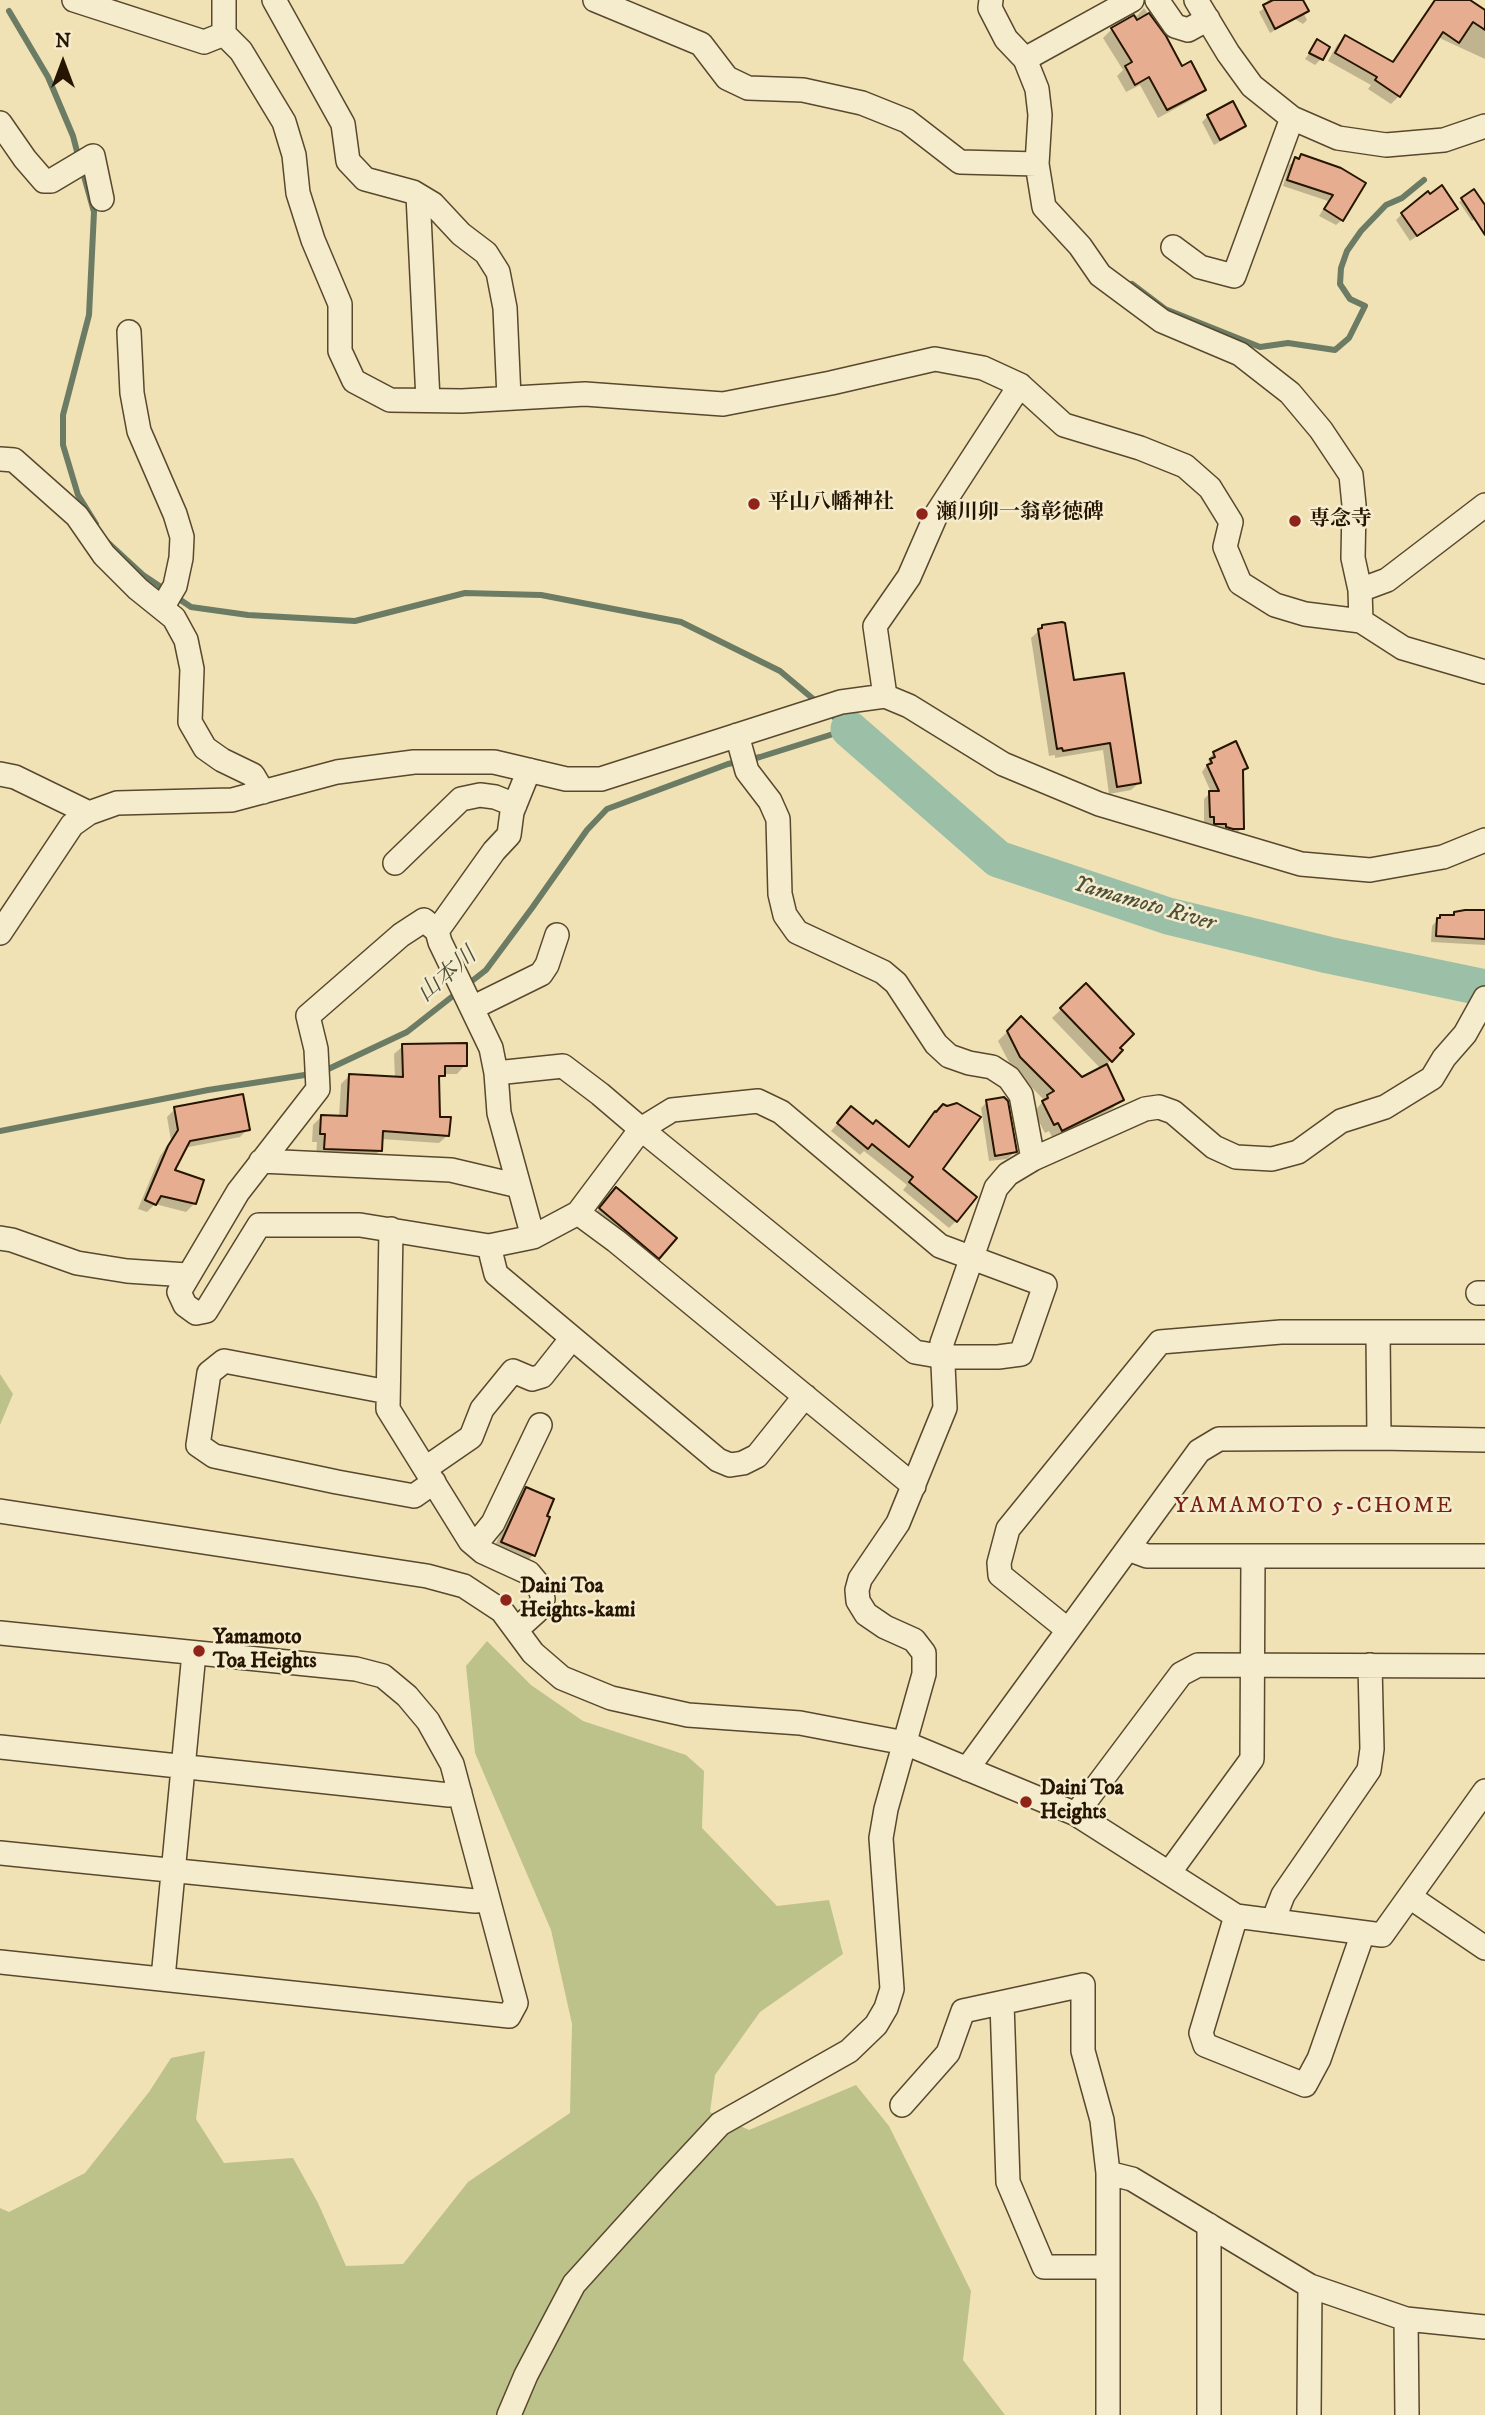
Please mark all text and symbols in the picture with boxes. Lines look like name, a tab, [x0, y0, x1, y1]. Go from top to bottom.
north arrow	[28, 28, 98, 98]
text: N	[55, 30, 71, 53]
place label: 平山八幡神社	[768, 491, 894, 517]
marker: 平山八幡神社	[746, 496, 762, 512]
place label: 瀬川卯一翁彰徳碑	[936, 501, 1104, 527]
marker: 瀬川卯一翁彰徳碑	[914, 506, 930, 522]
place label: 専念寺	[1309, 508, 1372, 534]
marker: 専念寺	[1287, 513, 1303, 529]
water label: Yamamoto River	[1070, 872, 1218, 938]
water label: 山本川	[413, 943, 483, 1009]
district label: YAMAMOTO 5-CHOME	[1176, 1493, 1452, 1521]
place label: Daini Toa Heights-kami	[520, 1575, 635, 1625]
marker: Daini Toa Heights-kami	[498, 1592, 514, 1608]
place label: Yamamoto Toa Heights	[213, 1626, 317, 1676]
marker: Yamamoto Toa Heights	[191, 1643, 207, 1659]
place label: Daini Toa Heights	[1040, 1777, 1124, 1827]
marker: Daini Toa Heights	[1018, 1794, 1034, 1810]

